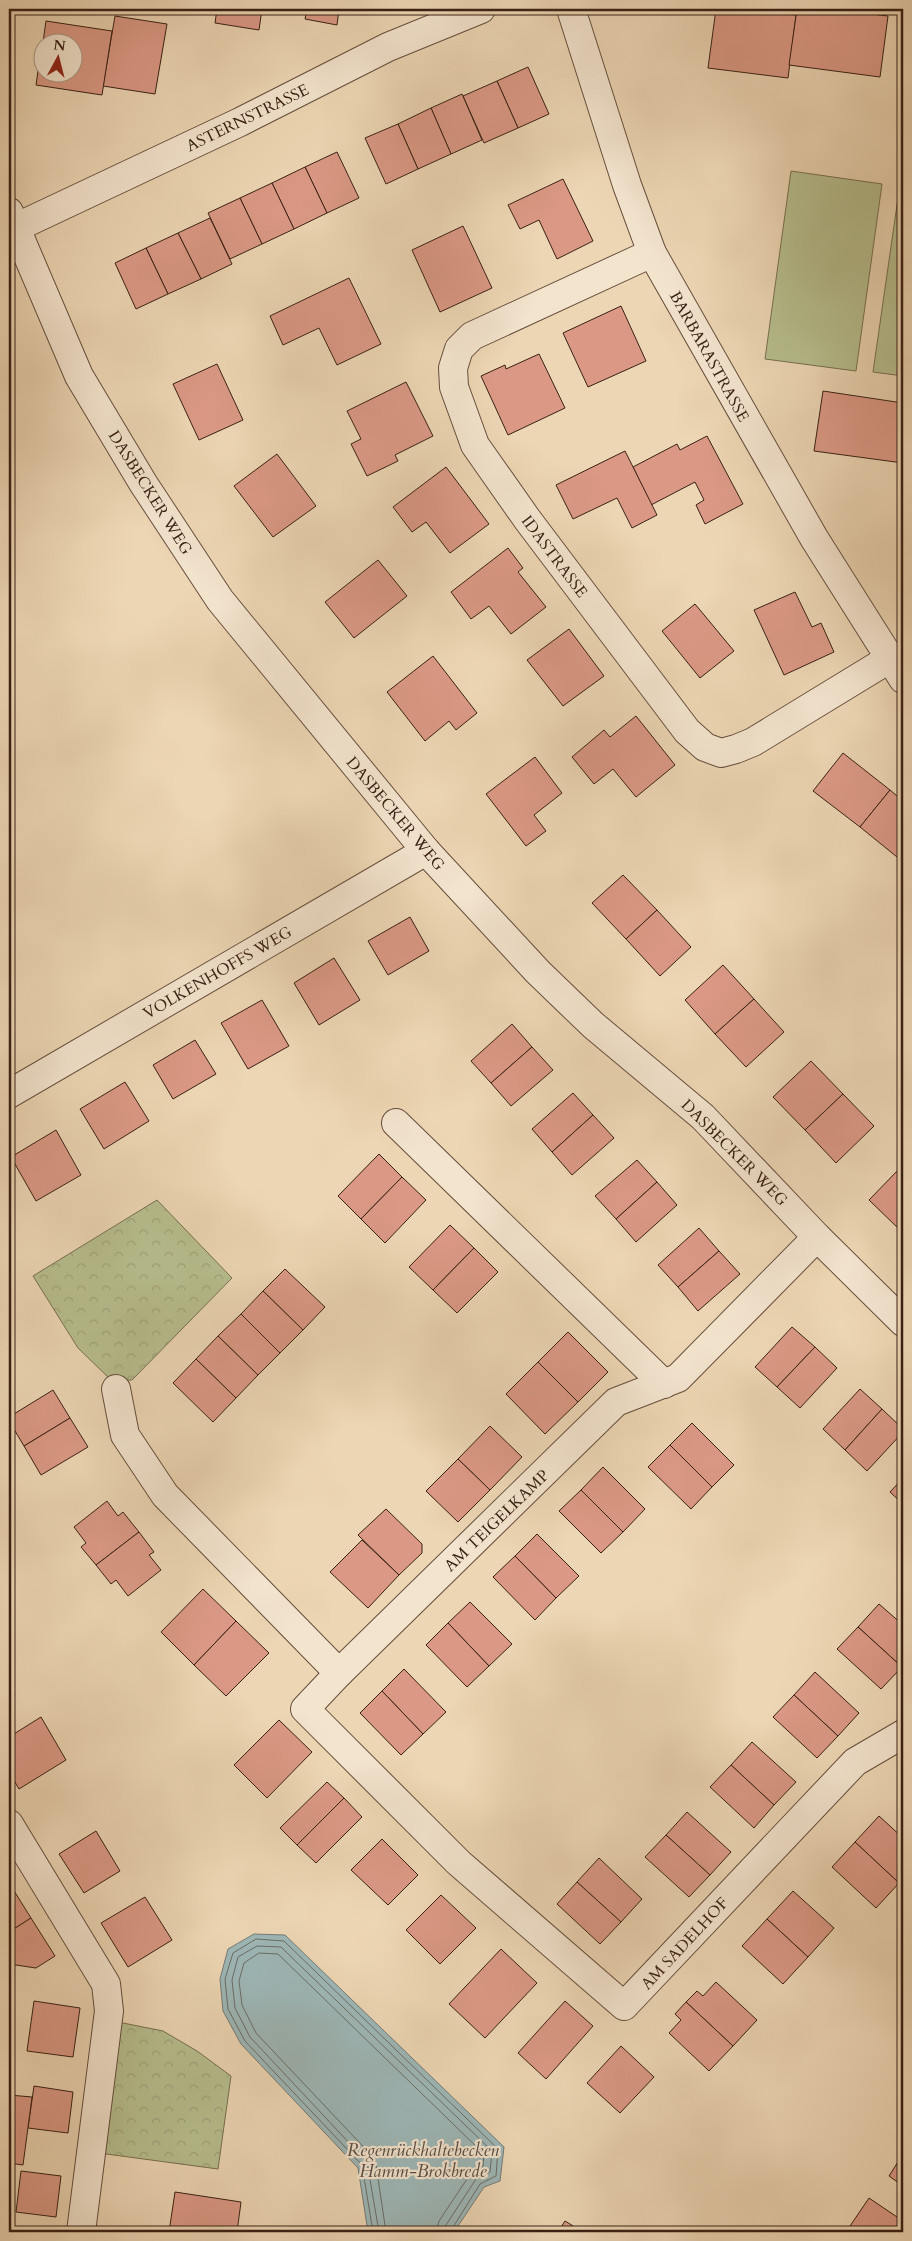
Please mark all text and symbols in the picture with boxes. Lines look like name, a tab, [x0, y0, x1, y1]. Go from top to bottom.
north arrow	[32, 32, 82, 82]
text: N	[52, 35, 67, 56]
street label: ASTERNSTRASSE	[182, 79, 313, 157]
street label: BARBARASTRASSE	[664, 287, 754, 426]
street label: DASBECKER WEG	[103, 426, 197, 559]
street label: IDASTRASSE	[516, 511, 593, 602]
street label: DASBECKER WEG	[341, 752, 450, 876]
street label: VOLKENHOFFS WEG	[139, 921, 296, 1025]
street label: DASBECKER WEG	[676, 1094, 793, 1211]
street label: AM TEIGELKAMP	[439, 1465, 554, 1577]
street label: AM SADELHOF	[636, 1893, 733, 1995]
water label: Regenrückhaltebecken Hamm-Brokbrede	[347, 2138, 499, 2184]

